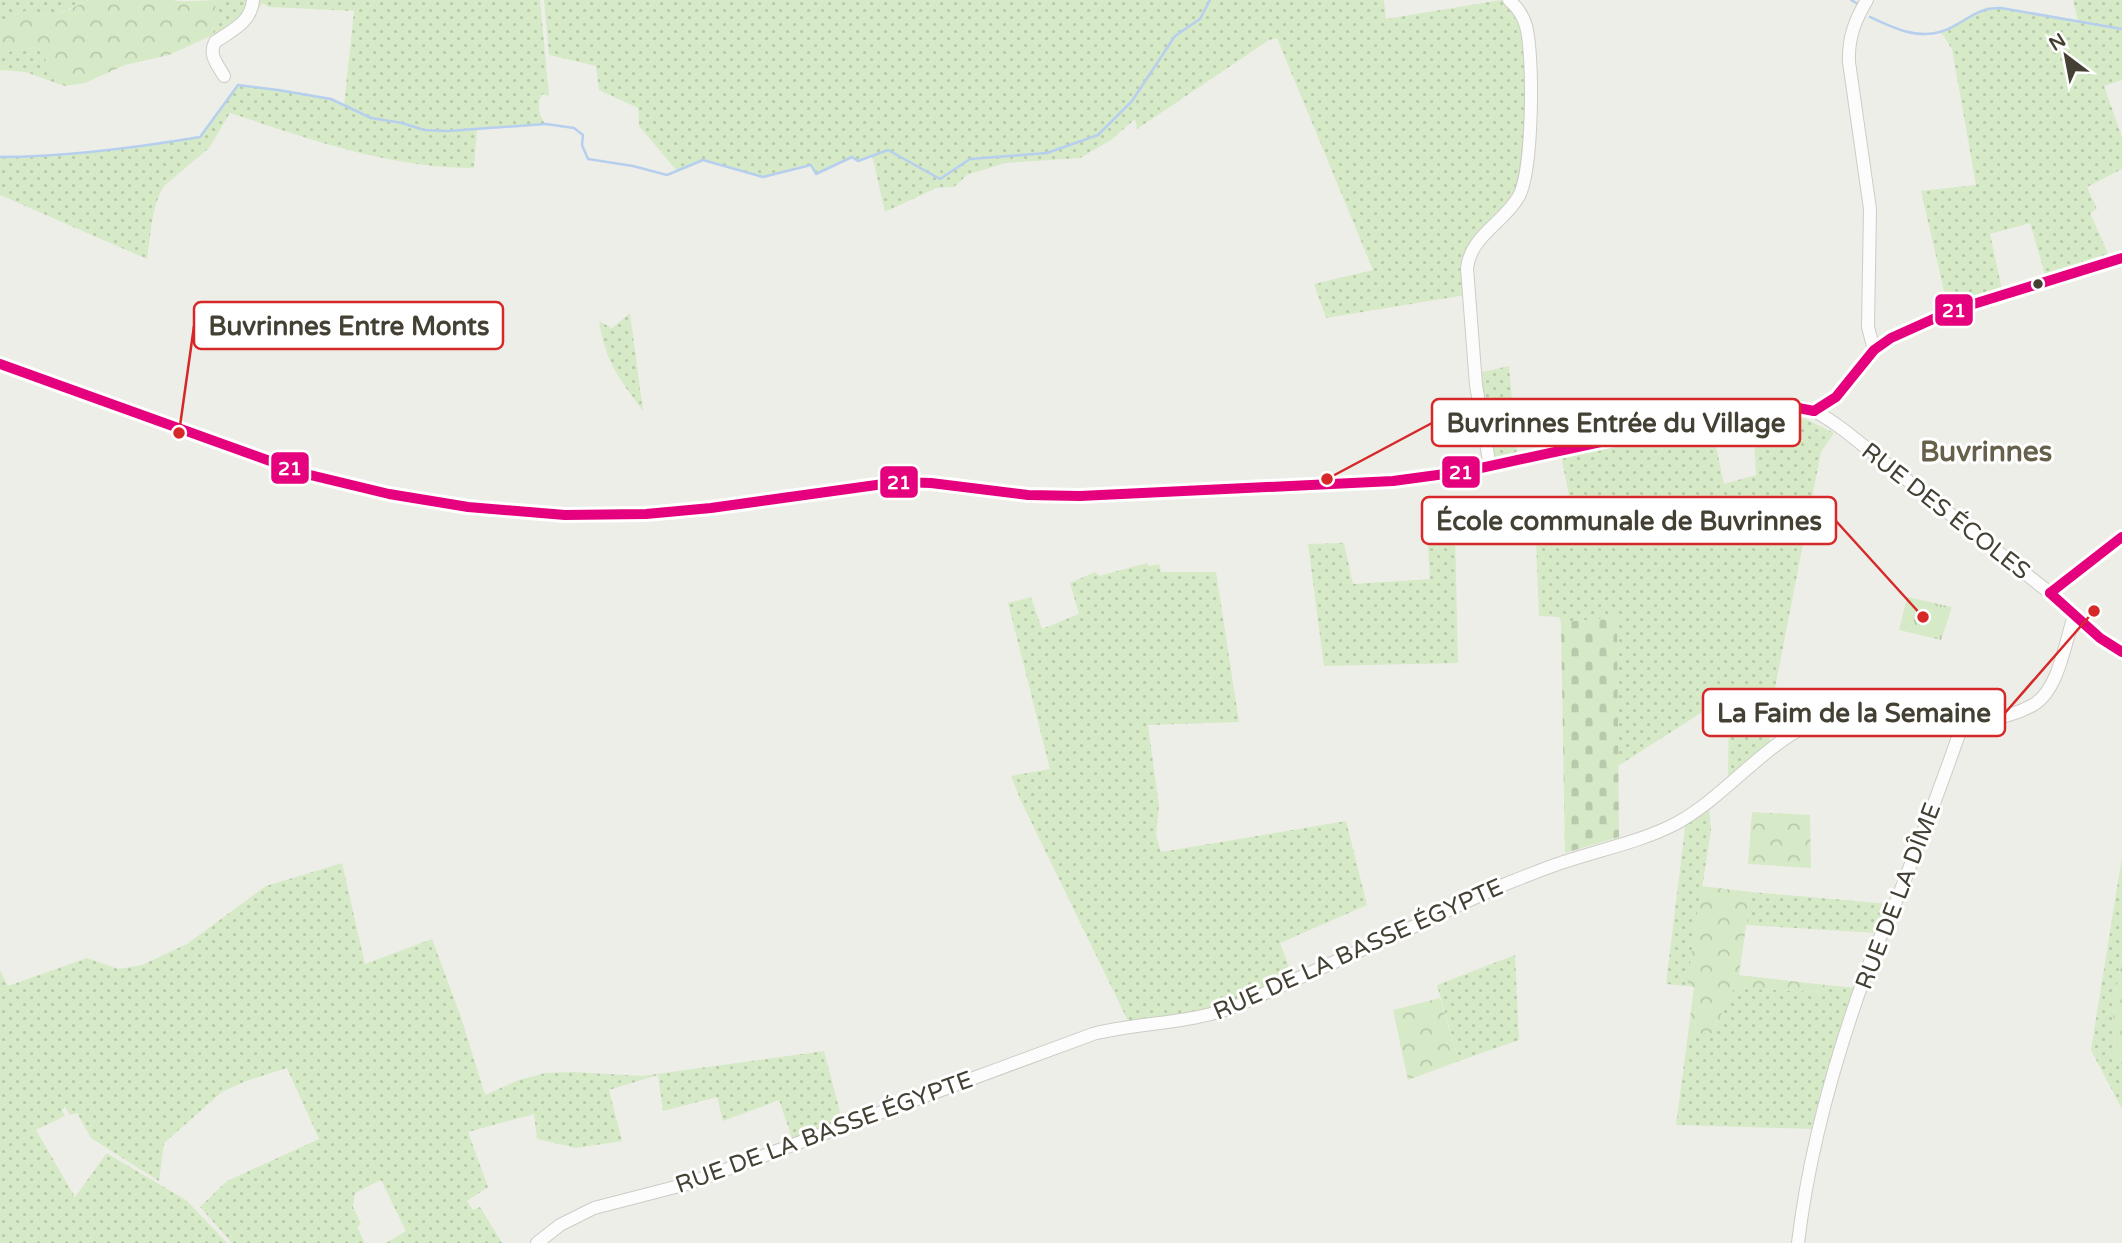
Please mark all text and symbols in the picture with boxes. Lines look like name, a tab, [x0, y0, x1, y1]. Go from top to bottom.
north arrow	[2031, 21, 2101, 91]
text: N	[2045, 29, 2070, 56]
unlabelled marker	[2031, 277, 2045, 291]
line badge: 21	[1934, 293, 1974, 327]
text: 21	[1942, 300, 1966, 322]
callout: Buvrinnes Entre Monts	[194, 302, 503, 349]
text: Buvrinnes Entre Monts	[209, 311, 489, 342]
callout: Buvrinnes Entrée du Village	[1432, 399, 1800, 446]
text: Buvrinnes Entrée du Village	[1446, 408, 1786, 439]
district label: Buvrinnes	[1920, 435, 2052, 469]
street label: RUE DES ÉCOLES	[1856, 436, 2036, 586]
line badge: 21	[270, 451, 310, 485]
line badge: 21	[1441, 455, 1481, 489]
text: 21	[278, 458, 302, 480]
text: 21	[1449, 462, 1473, 484]
line badge: 21	[879, 465, 919, 499]
text: 21	[887, 472, 911, 494]
callout: École communale de Buvrinnes	[1422, 497, 1836, 544]
text: École communale de Buvrinnes	[1436, 505, 1822, 537]
callout: La Faim de la Semaine	[1703, 689, 2005, 736]
text: La Faim de la Semaine	[1717, 698, 1991, 729]
street label: RUE DE LA DÎME	[1850, 799, 1947, 993]
street label: RUE DE LA BASSE ÉGYPTE	[1208, 871, 1508, 1027]
street label: RUE DE LA BASSE ÉGYPTE	[671, 1064, 977, 1200]

